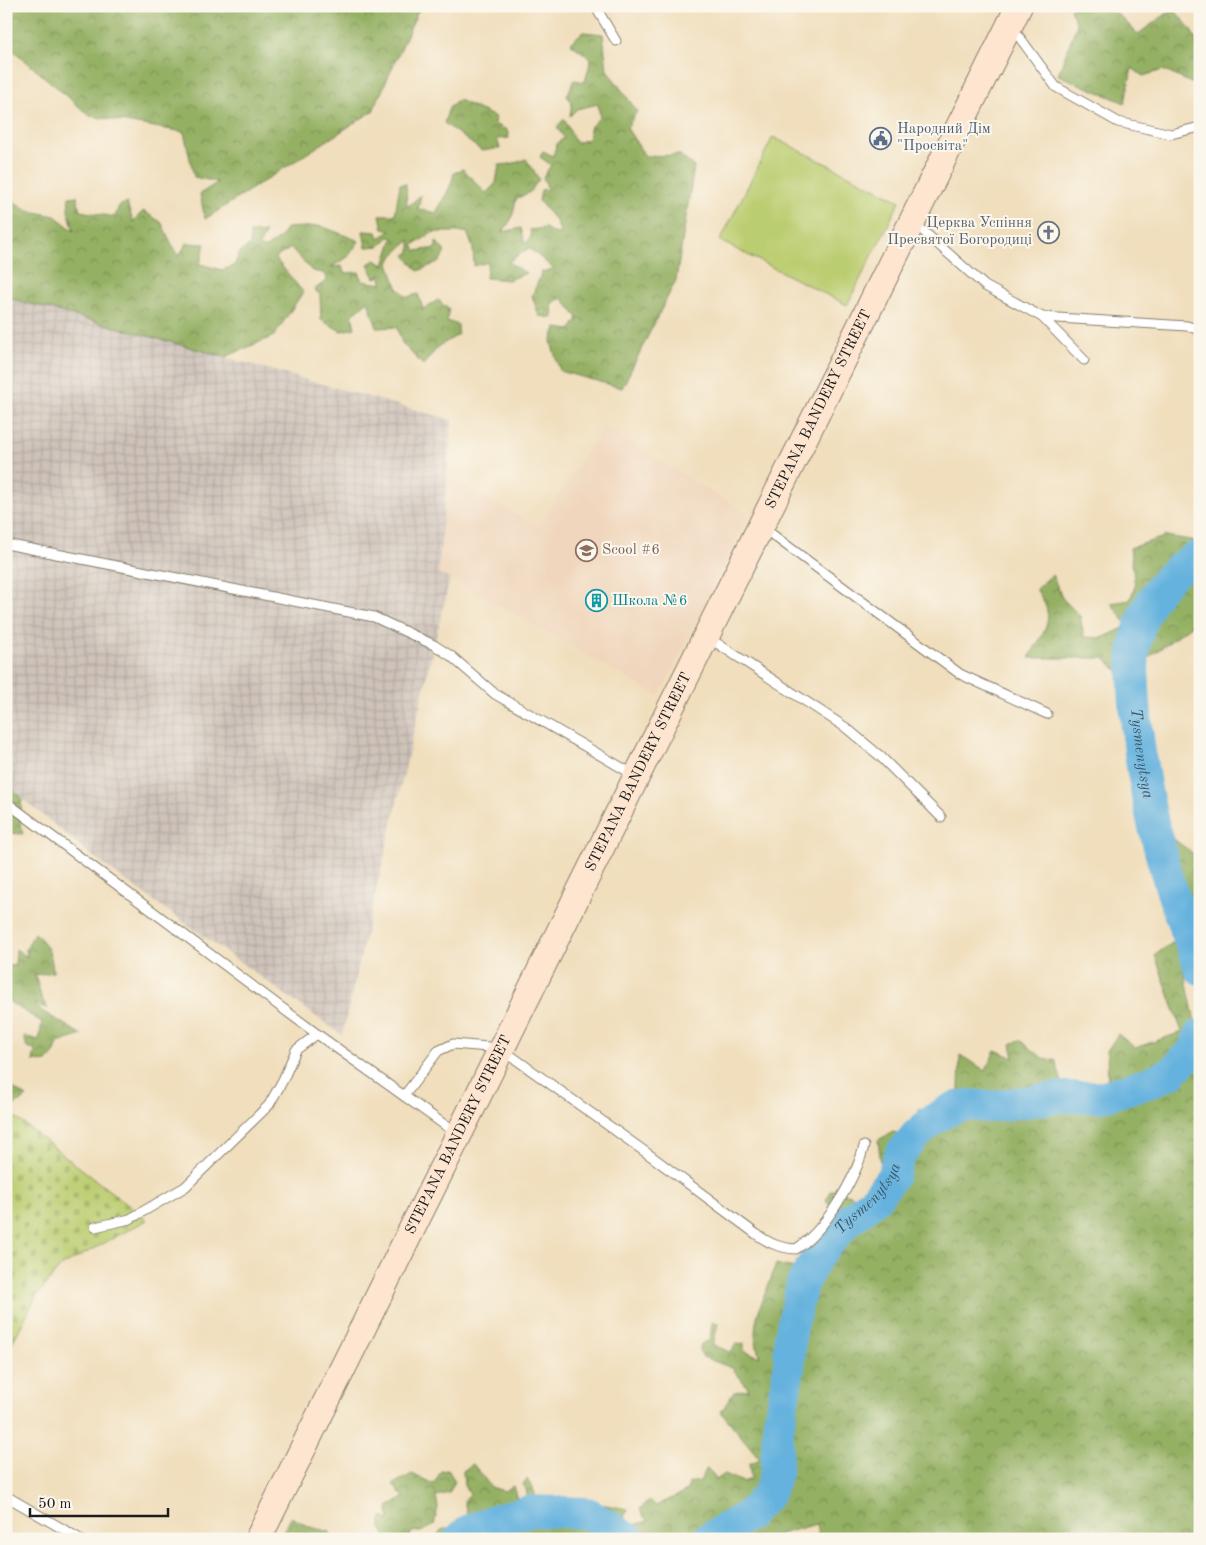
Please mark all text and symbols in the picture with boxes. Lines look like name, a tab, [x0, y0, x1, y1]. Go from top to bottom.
place label: Народний Дім "Просвіта"	[897, 122, 991, 154]
public building icon: Народний Дім "Просвіта"	[869, 126, 893, 150]
place label: Церква Успіння Пресвятої Богородиці	[887, 216, 1032, 248]
church icon: Церква Успіння Пресвятої Богородиці	[1036, 220, 1060, 244]
street label: STEPANA BANDERY STREET	[763, 308, 874, 511]
school or university icon: Scool #6	[574, 538, 598, 562]
place label: Scool #6	[602, 543, 660, 558]
building icon: Школа №6	[584, 589, 608, 613]
place label: Школа №6	[612, 594, 687, 609]
street label: STEPANA BANDERY STREET	[583, 670, 694, 874]
water label: Tysmenytsya	[1127, 707, 1156, 801]
street label: STEPANA BANDERY STREET	[403, 1033, 514, 1237]
water label: Tysmenytsya	[832, 1161, 904, 1237]
scale bar	[30, 1485, 168, 1517]
text: 50 m	[38, 1497, 72, 1512]

